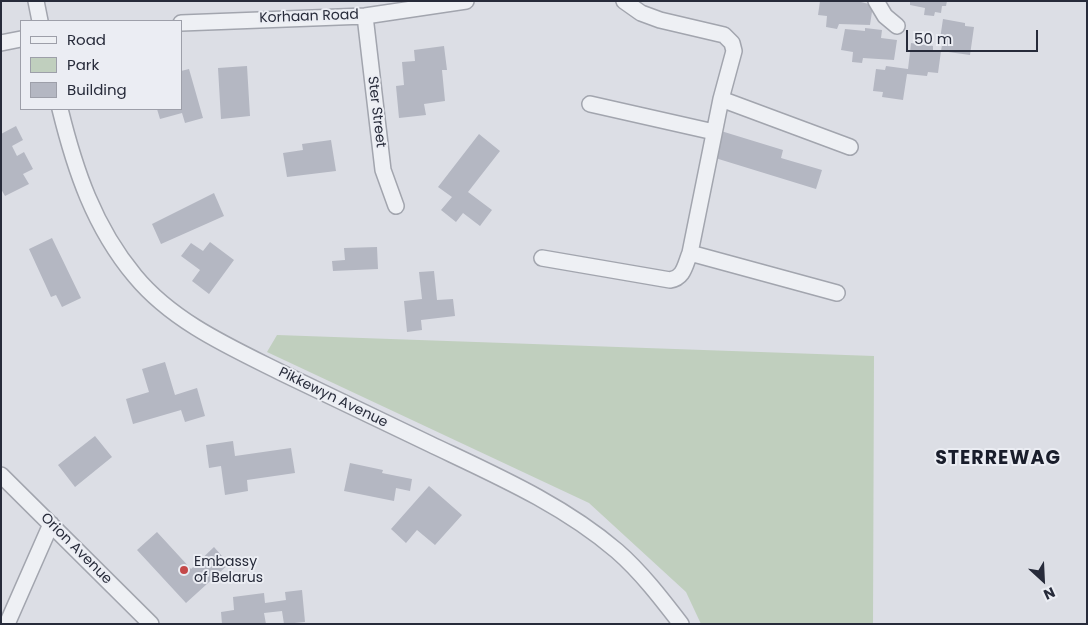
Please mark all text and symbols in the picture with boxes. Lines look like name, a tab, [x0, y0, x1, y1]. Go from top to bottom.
street label: Korhaan Road	[259, 7, 359, 27]
legend	[20, 20, 182, 110]
scale bar	[908, 20, 1040, 52]
text: 50 m	[914, 28, 952, 49]
text: Road	[67, 29, 106, 50]
text: Park	[67, 54, 99, 75]
street label: Ster Street	[363, 75, 389, 149]
text: Building	[67, 79, 127, 100]
street label: Pikkewyn Avenue	[276, 364, 390, 432]
district label: STERREWAG	[934, 448, 1062, 470]
street label: Orion Avenue	[37, 510, 115, 588]
place label: Embassy of Belarus	[194, 554, 263, 586]
north arrow	[1018, 555, 1068, 605]
marker: Embassy of Belarus	[178, 564, 190, 576]
text: N	[1040, 582, 1058, 605]

